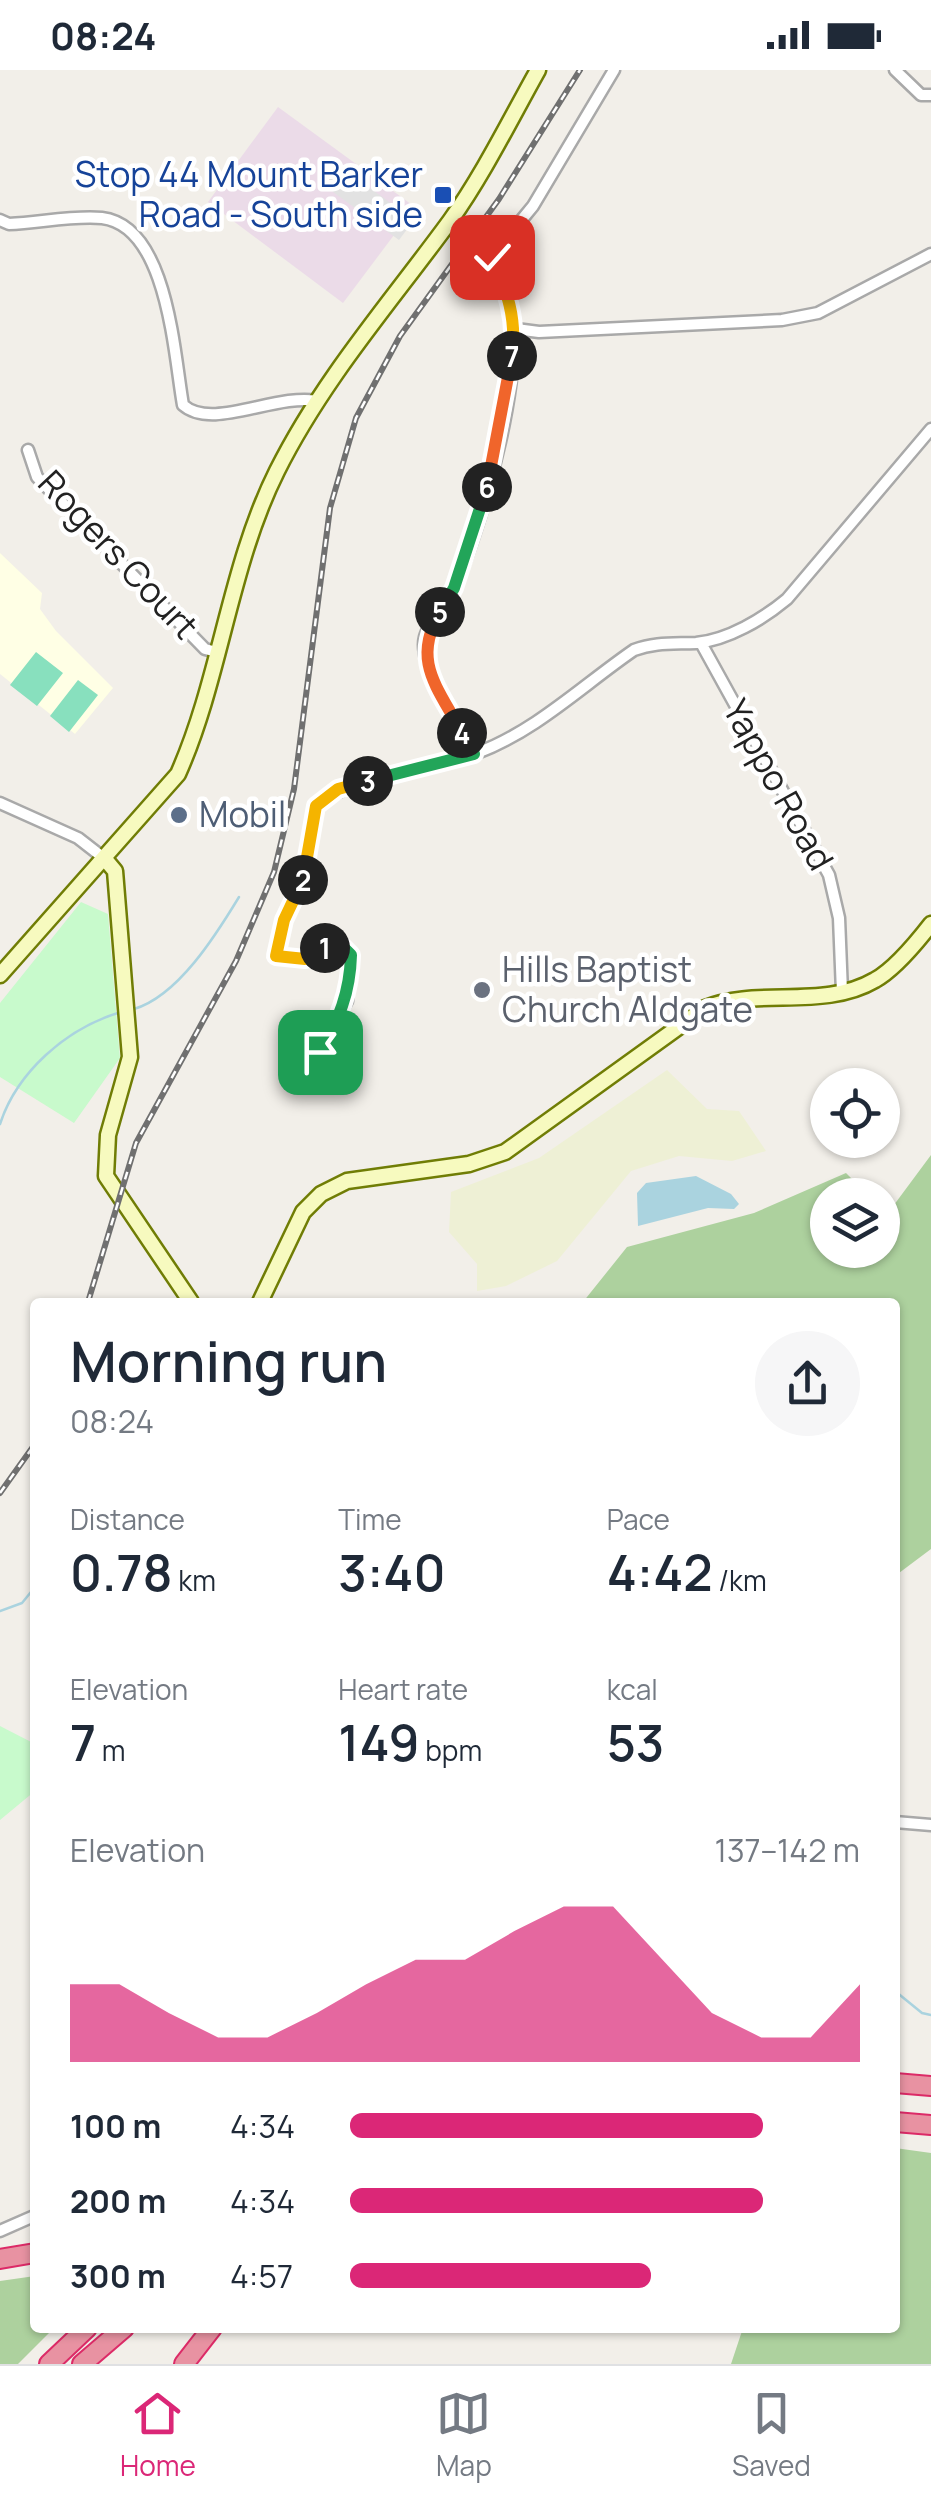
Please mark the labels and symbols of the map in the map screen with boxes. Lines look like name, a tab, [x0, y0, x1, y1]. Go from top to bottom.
place label: Stop 44 Mount Barker Road - South side	[75, 150, 423, 238]
marker: Stop 44 Mount Barker Road - South side	[432, 184, 454, 206]
pin	[450, 215, 535, 300]
pin: 7	[487, 331, 537, 381]
street label: Rogers Court	[28, 460, 209, 649]
pin: 6	[462, 462, 512, 512]
pin: 5	[415, 587, 465, 637]
street label: Yappo Road	[712, 691, 845, 878]
pin: 4	[437, 708, 487, 758]
pin: 3	[343, 756, 393, 806]
place label: Mobil	[199, 790, 286, 838]
marker: Mobil	[168, 804, 190, 826]
pin: 2	[278, 855, 328, 905]
pin: 1	[300, 923, 350, 973]
place label: Hills Baptist Church Aldgate	[502, 945, 753, 1033]
marker: Hills Baptist Church Aldgate	[471, 979, 493, 1001]
pin	[278, 1010, 363, 1095]

